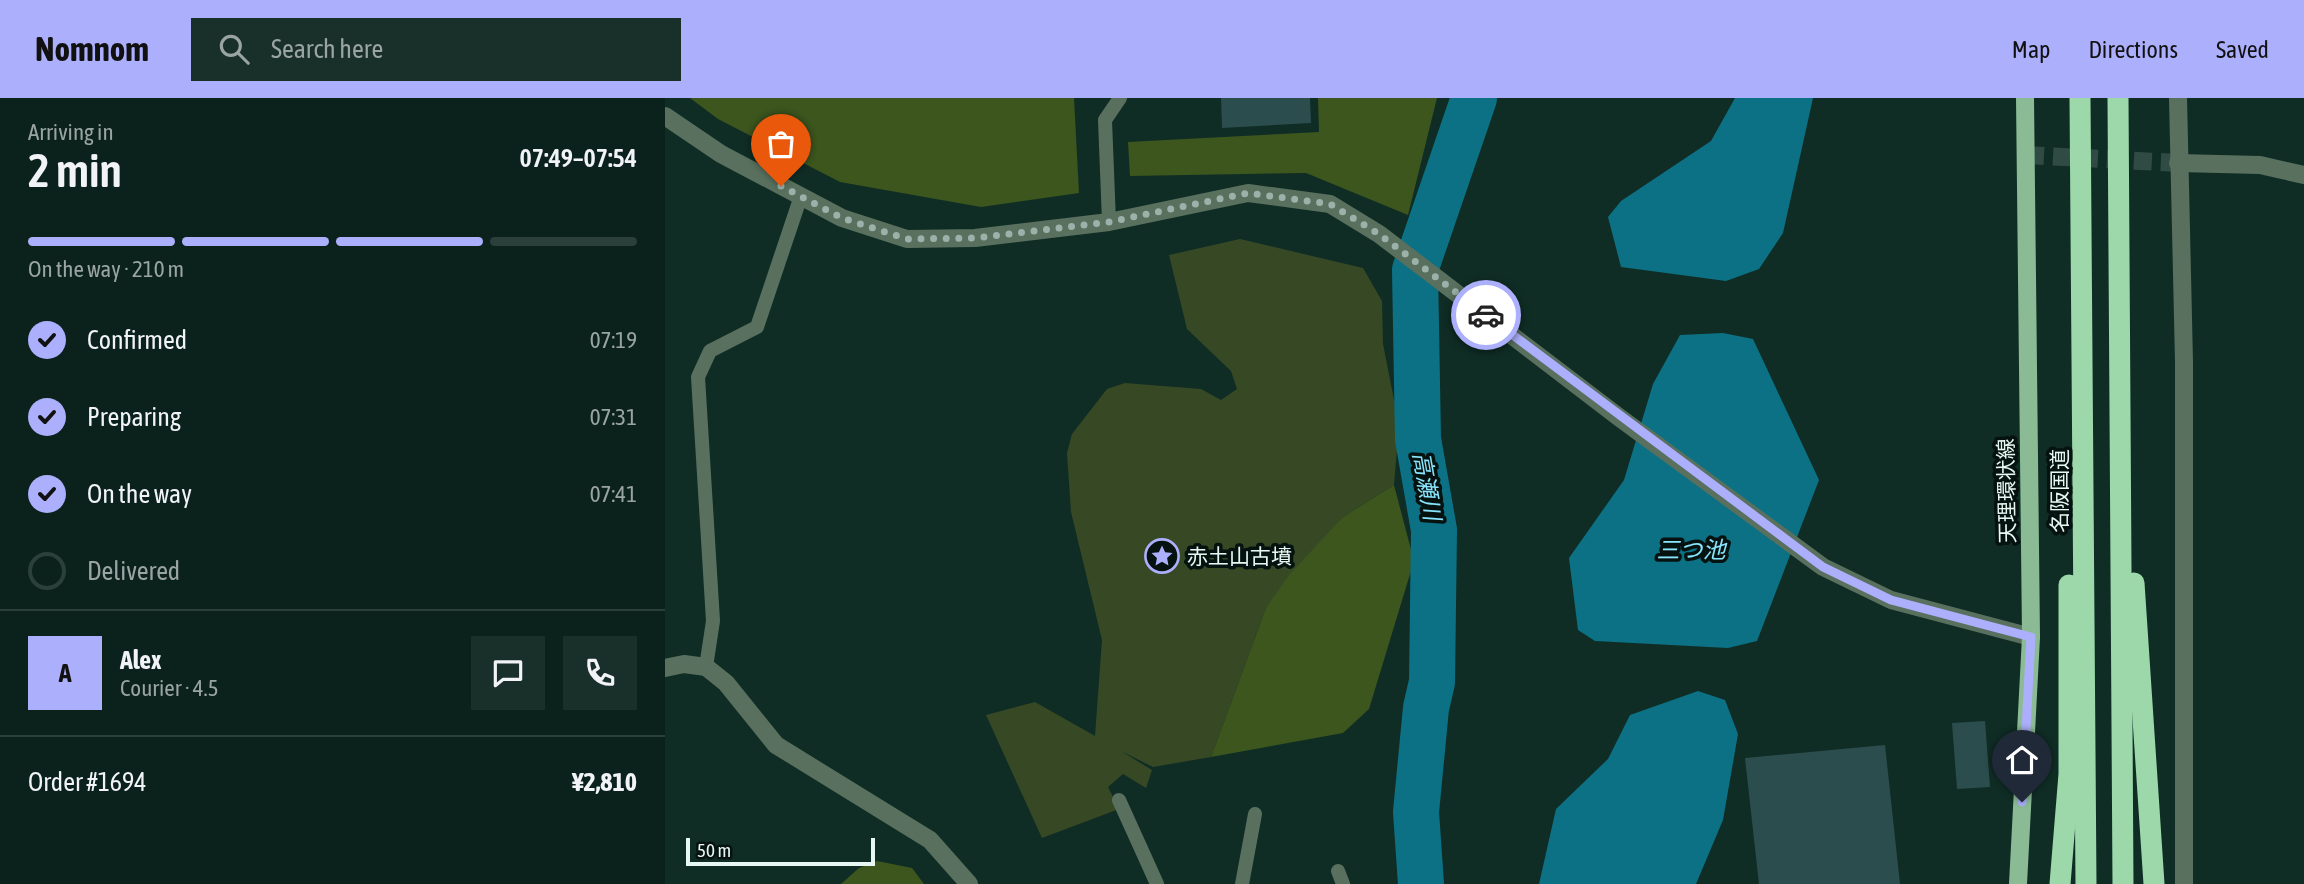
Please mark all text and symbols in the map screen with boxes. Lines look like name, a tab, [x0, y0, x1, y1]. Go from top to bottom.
search box	[191, 18, 681, 81]
text: Nomnom	[35, 30, 149, 68]
icon: search	[215, 30, 253, 68]
text: Search here	[271, 34, 383, 64]
text: Map	[2012, 36, 2050, 63]
text: Directions	[2088, 36, 2178, 63]
text: Saved	[2216, 36, 2269, 63]
pin	[751, 114, 811, 186]
text: Arriving in	[28, 119, 114, 145]
icon: bag	[762, 125, 800, 163]
text: 07:49–07:54	[520, 143, 637, 173]
text: 2 min	[28, 144, 122, 197]
text: On the way · 210 m	[28, 256, 184, 282]
courier	[1451, 280, 1521, 350]
icon: car	[1467, 296, 1505, 334]
icon: check	[28, 321, 66, 359]
text: Confirmed	[87, 325, 187, 355]
text: 07:19	[590, 327, 637, 353]
icon: check	[28, 398, 66, 436]
text: Preparing	[87, 402, 181, 432]
text: 07:31	[590, 404, 637, 430]
street label: 天理環状線	[1993, 438, 2019, 544]
street label: 名阪国道	[2047, 449, 2071, 533]
water label: 高瀬川	[1408, 450, 1446, 525]
icon: check	[28, 475, 66, 513]
text: On the way	[87, 479, 192, 509]
text: 07:41	[590, 481, 637, 507]
place icon: 赤土山古墳	[1143, 537, 1181, 575]
water label: 三つ池	[1657, 537, 1728, 563]
place label: 赤土山古墳	[1187, 544, 1292, 568]
text: Delivered	[87, 556, 180, 586]
button: chat	[471, 636, 545, 710]
button: phone	[563, 636, 637, 710]
text: Alex	[120, 645, 161, 675]
text: A	[59, 658, 71, 688]
text: Courier · 4.5	[120, 675, 219, 701]
pin	[1992, 730, 2052, 802]
icon: home	[2003, 741, 2041, 779]
text: Order #1694	[28, 767, 147, 797]
text: ¥2,810	[572, 767, 637, 797]
scale bar	[686, 835, 875, 867]
text: 50 m	[697, 839, 731, 861]

